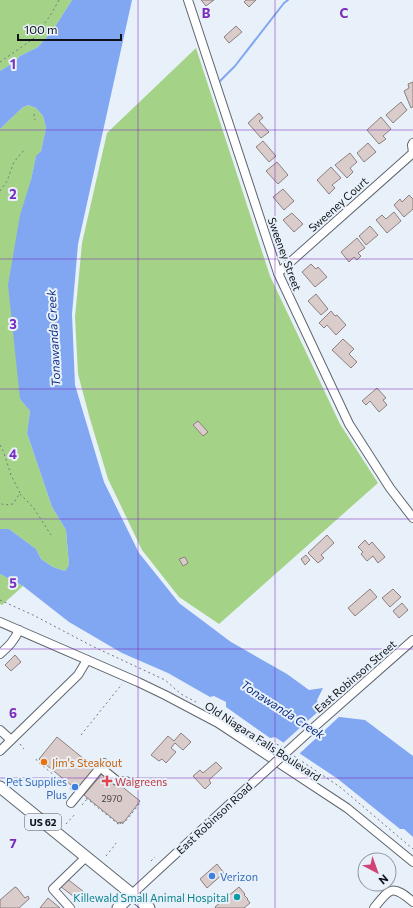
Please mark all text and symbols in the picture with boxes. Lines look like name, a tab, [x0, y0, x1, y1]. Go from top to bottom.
text: B	[202, 5, 211, 21]
text: C	[340, 5, 349, 21]
scale bar	[18, 16, 121, 42]
text: 100 m	[24, 22, 58, 36]
text: 1	[10, 56, 16, 72]
street label: Sweeney Court	[306, 174, 371, 234]
text: 2	[9, 186, 17, 202]
street label: Sweeney Street	[266, 215, 304, 293]
water label: Tonawanda Creek	[43, 289, 63, 387]
text: 3	[9, 316, 17, 332]
text: 4	[9, 446, 17, 462]
text: 5	[9, 575, 17, 591]
street label: East Robinson Street	[311, 637, 399, 715]
water label: Tonawanda Creek	[239, 677, 328, 742]
street label: Old Niagara Falls Boulevard	[203, 699, 323, 783]
text: 6	[9, 705, 17, 721]
place label: Jim's Steakout	[52, 756, 123, 770]
marker: Jim's Steakout	[39, 757, 49, 767]
place label: Pet Supplies Plus	[6, 775, 67, 801]
place label: Walgreens	[115, 775, 167, 788]
marker: Walgreens	[102, 776, 112, 786]
street label: East Robinson Road	[173, 780, 255, 856]
marker: Pet Supplies Plus	[70, 782, 80, 792]
house number: 2970	[102, 793, 123, 804]
road number: US 62	[25, 814, 61, 830]
text: 7	[9, 835, 17, 851]
north arrow	[357, 852, 397, 892]
place label: Verizon	[220, 870, 258, 883]
marker: Verizon	[207, 871, 217, 881]
text: N	[377, 872, 391, 888]
place label: Killewald Small Animal Hospital	[73, 891, 229, 904]
marker: Killewald Small Animal Hospital	[232, 892, 242, 902]

